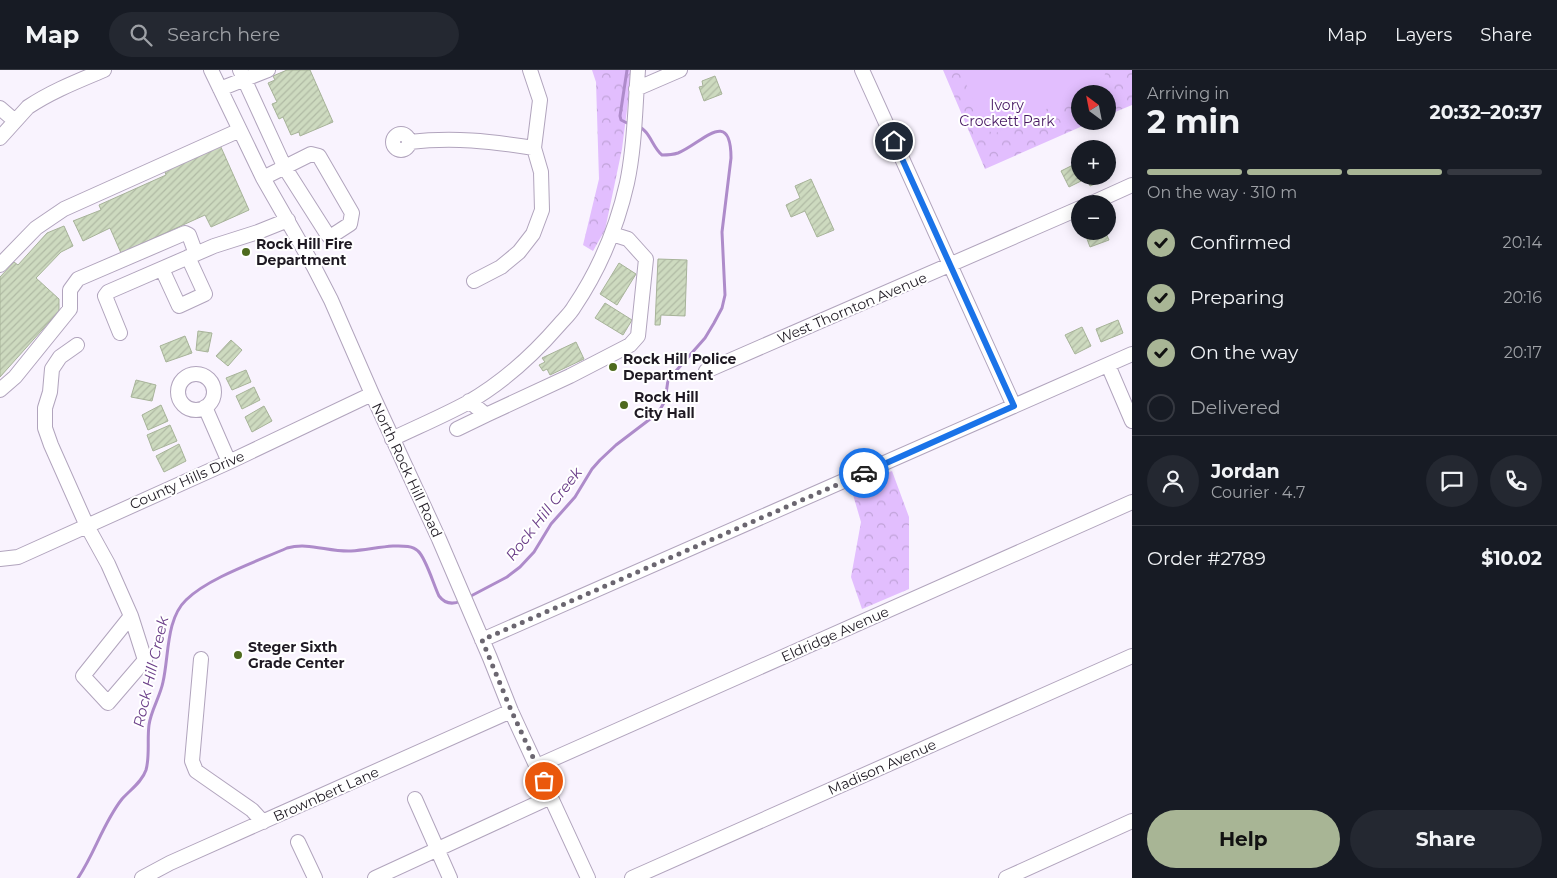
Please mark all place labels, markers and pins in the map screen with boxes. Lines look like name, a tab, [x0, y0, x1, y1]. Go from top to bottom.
pin	[873, 120, 915, 162]
place label: Rock Hill Fire Department	[256, 235, 353, 269]
marker: Rock Hill Fire Department	[240, 246, 252, 258]
place label: Rock Hill Police Department	[623, 350, 737, 384]
marker: Rock Hill Police Department	[607, 361, 619, 373]
place label: Rock Hill City Hall	[634, 388, 699, 422]
marker: Rock Hill City Hall	[618, 399, 630, 411]
place label: Steger Sixth Grade Center	[248, 638, 345, 672]
marker: Steger Sixth Grade Center	[232, 649, 244, 661]
pin	[523, 760, 565, 802]

